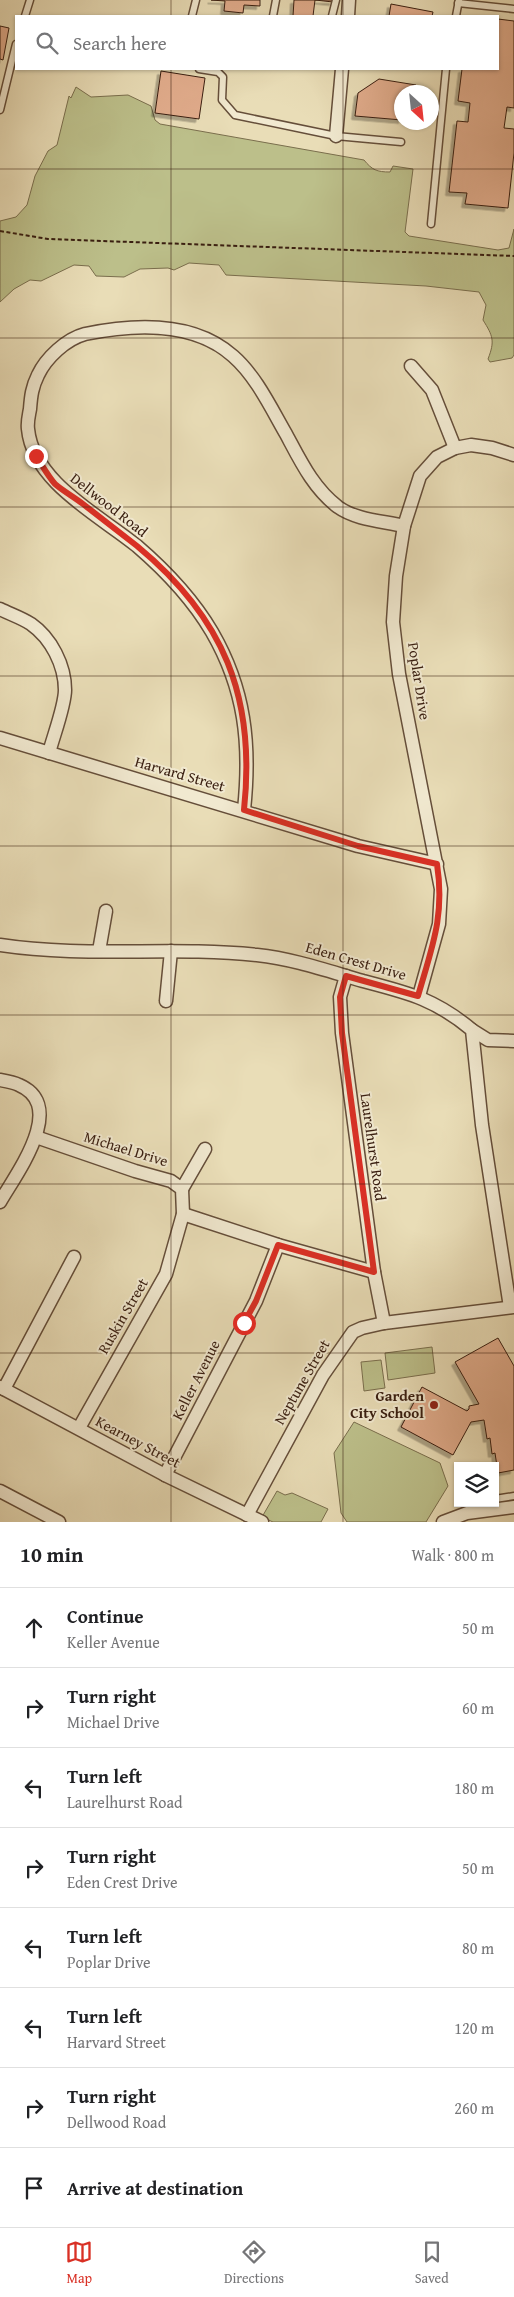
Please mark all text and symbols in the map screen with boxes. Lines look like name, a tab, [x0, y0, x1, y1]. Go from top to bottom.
search box	[15, 15, 499, 70]
icon: search	[33, 29, 61, 57]
text: Search here	[73, 29, 167, 57]
north arrow	[394, 85, 439, 130]
route end	[25, 445, 48, 468]
street label: Dellwood Road	[66, 468, 152, 542]
street label: Poplar Drive	[403, 641, 436, 721]
street label: Harvard Street	[133, 751, 228, 797]
street label: Eden Crest Drive	[303, 936, 409, 985]
street label: Laurelhurst Road	[356, 1092, 391, 1202]
street label: Michael Drive	[82, 1126, 171, 1171]
street label: Ruskin Street	[92, 1273, 153, 1357]
route start	[233, 1312, 256, 1335]
street label: Neptune Street	[269, 1335, 335, 1428]
street label: Keller Avenue	[166, 1336, 225, 1423]
place label: Garden City School	[350, 1385, 424, 1423]
marker: Garden City School	[428, 1399, 440, 1411]
street label: Kearney Street	[92, 1410, 185, 1473]
map controls	[454, 1462, 499, 1507]
button: layers	[454, 1462, 499, 1507]
text: 10 min	[20, 1539, 83, 1570]
text: Walk · 800 m	[411, 1543, 494, 1567]
text: Continue	[67, 1602, 144, 1630]
icon: ahead	[20, 1614, 48, 1642]
text: 50 m	[462, 1616, 494, 1640]
text: Keller Avenue	[67, 1630, 160, 1654]
text: Turn right	[67, 1682, 156, 1710]
icon: right	[20, 1694, 48, 1722]
text: 60 m	[462, 1696, 494, 1720]
text: Michael Drive	[67, 1710, 159, 1734]
text: Turn left	[67, 1762, 142, 1790]
icon: left	[20, 1774, 48, 1802]
text: 180 m	[454, 1776, 494, 1800]
text: Laurelhurst Road	[67, 1790, 183, 1814]
text: Turn right	[67, 1842, 156, 1870]
icon: right	[20, 1854, 48, 1882]
text: 50 m	[462, 1856, 494, 1880]
text: Eden Crest Drive	[67, 1870, 178, 1894]
text: Turn left	[67, 1922, 142, 1950]
icon: left	[20, 1934, 48, 1962]
text: 80 m	[462, 1936, 494, 1960]
text: Poplar Drive	[67, 1950, 150, 1974]
text: Turn left	[67, 2002, 142, 2030]
icon: left	[20, 2014, 48, 2042]
text: 120 m	[454, 2016, 494, 2040]
text: Harvard Street	[67, 2030, 166, 2054]
text: Turn right	[67, 2082, 156, 2110]
icon: right	[20, 2094, 48, 2122]
text: 260 m	[454, 2096, 494, 2120]
text: Dellwood Road	[67, 2110, 166, 2134]
icon: arrive	[20, 2174, 48, 2202]
text: Arrive at destination	[67, 2174, 243, 2202]
tab: Map	[65, 2238, 93, 2288]
tab: Directions	[224, 2238, 284, 2288]
tab: Saved	[415, 2238, 449, 2288]

